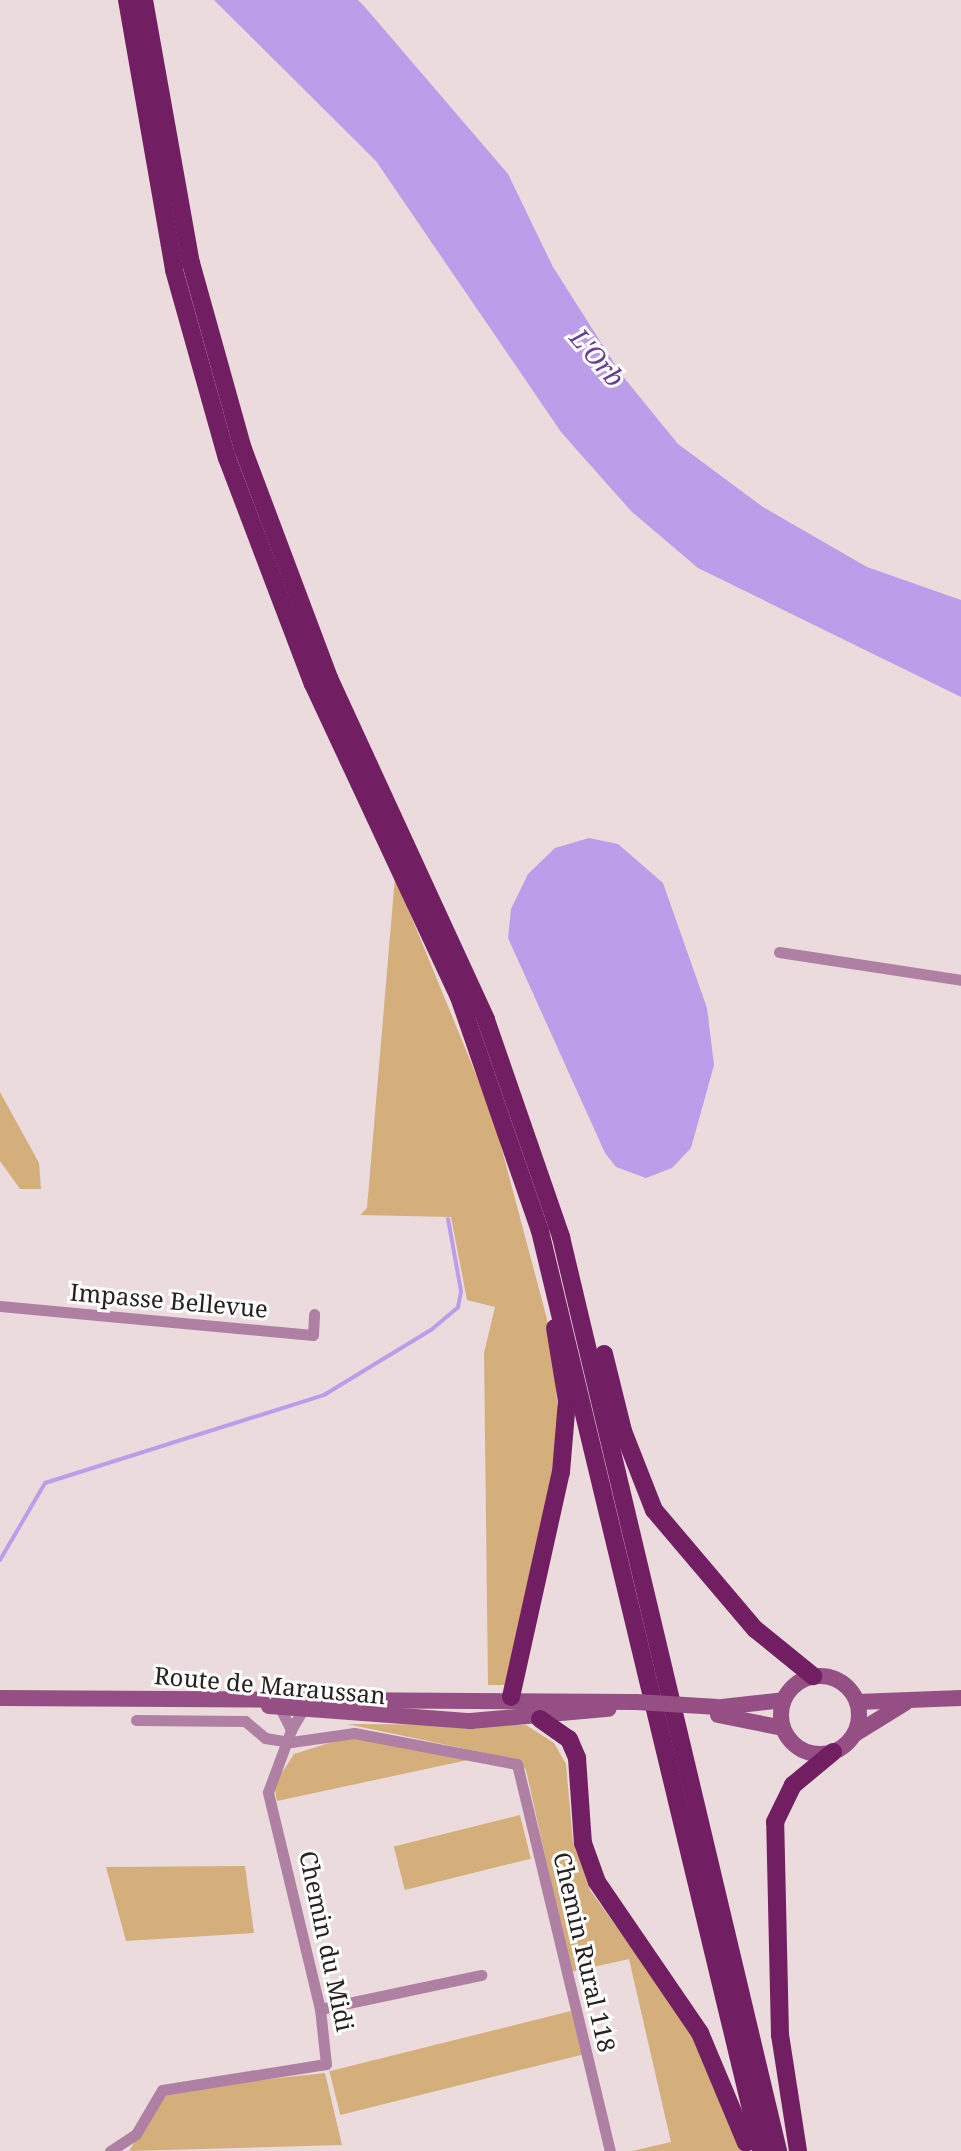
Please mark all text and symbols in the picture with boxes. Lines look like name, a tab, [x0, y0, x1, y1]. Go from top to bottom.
water label: L'Orb	[563, 323, 631, 393]
street label: Impasse Bellevue	[69, 1277, 269, 1323]
street label: Route de Maraussan	[153, 1661, 387, 1709]
street label: Chemin du Midi	[294, 1848, 360, 2034]
street label: Chemin Rural 118	[548, 1849, 622, 2055]

